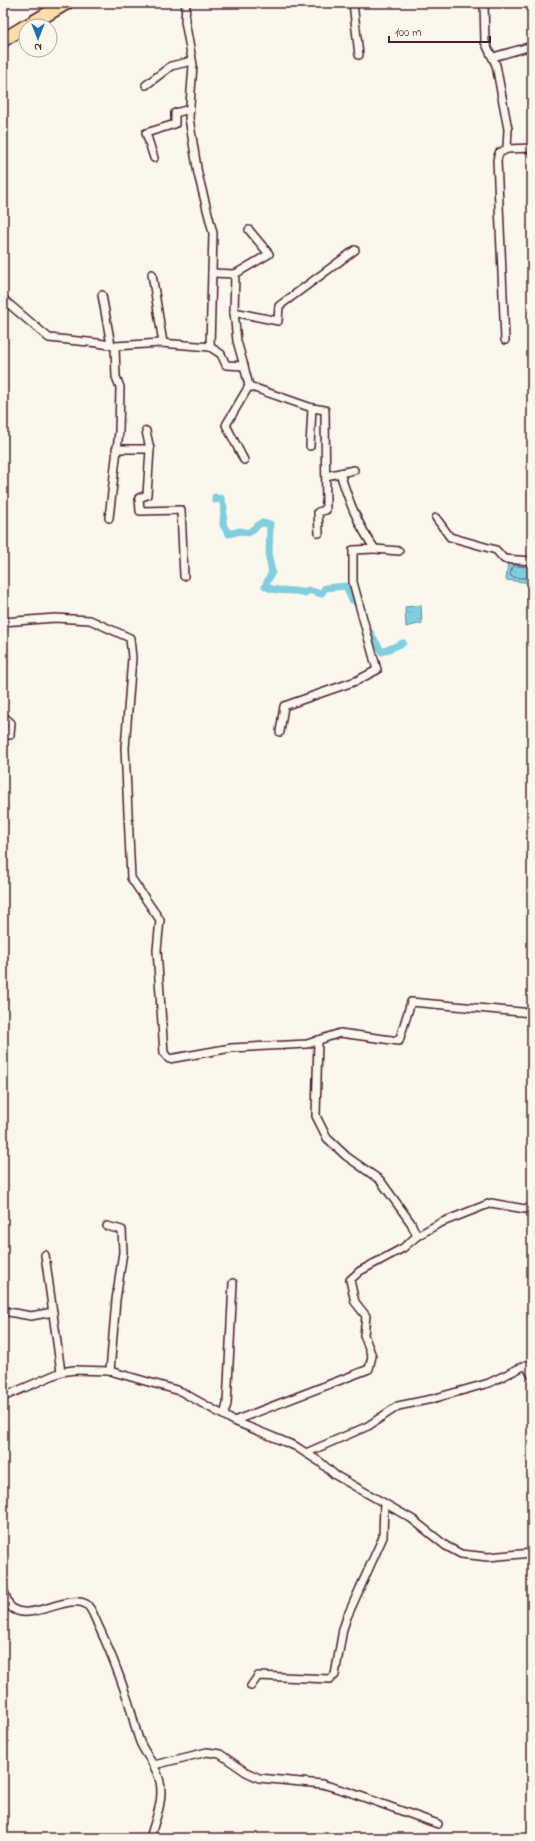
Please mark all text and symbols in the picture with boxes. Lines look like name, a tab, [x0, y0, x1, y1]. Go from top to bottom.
north arrow	[18, 18, 58, 58]
scale bar	[389, 18, 490, 44]
text: 100 m	[395, 24, 422, 42]
text: N	[34, 39, 42, 55]

